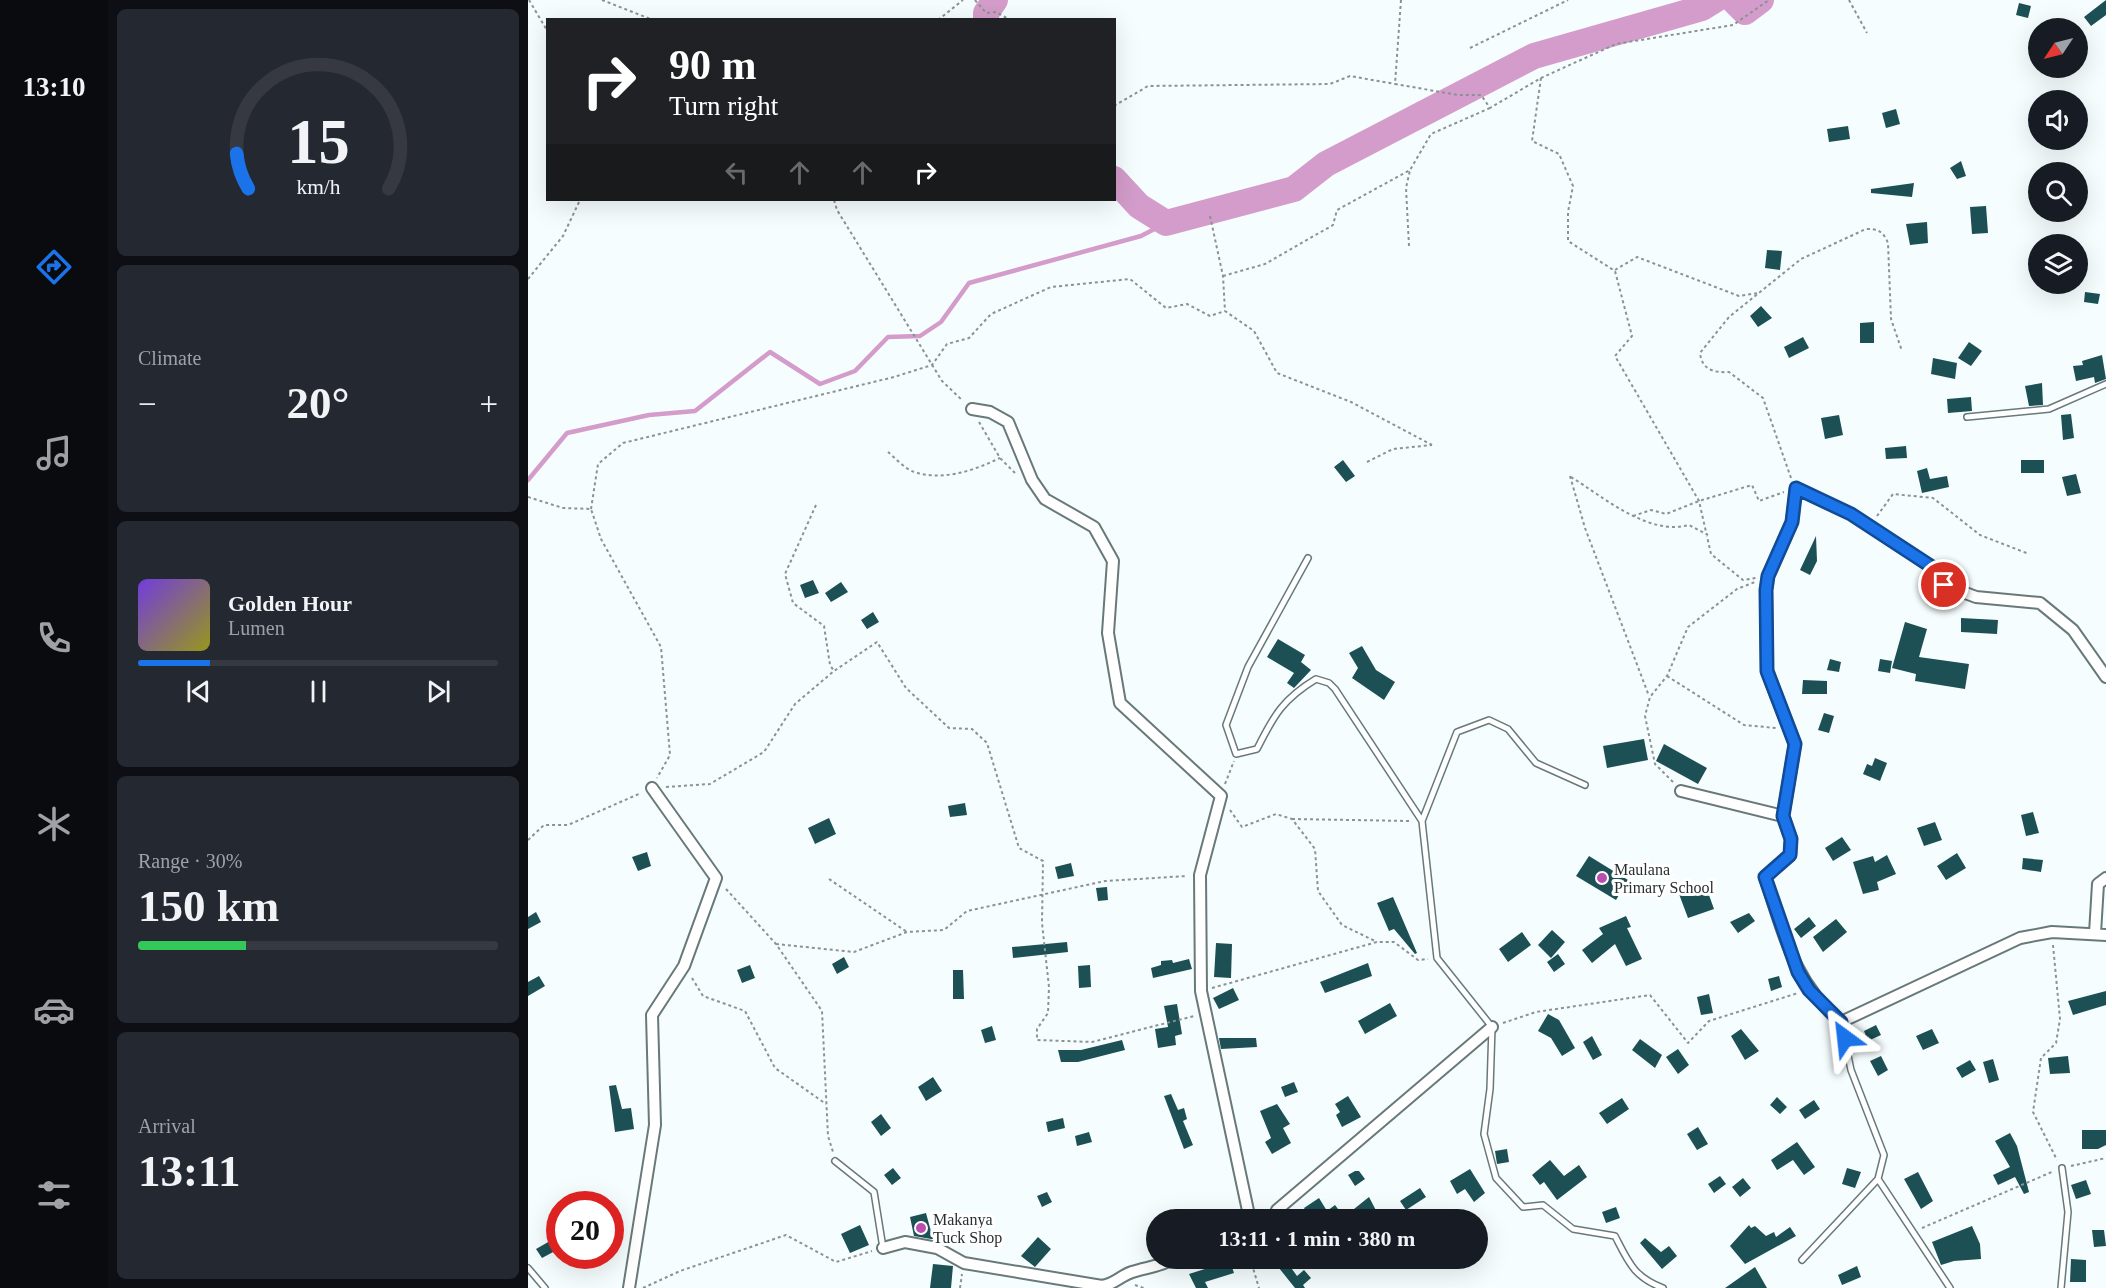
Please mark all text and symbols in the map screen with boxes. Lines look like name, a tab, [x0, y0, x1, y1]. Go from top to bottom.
north arrow	[2028, 18, 2088, 78]
map controls	[2028, 18, 2088, 294]
icon: right	[570, 42, 648, 120]
text: 90 m	[669, 42, 757, 88]
text: 13:10	[23, 72, 86, 102]
button: sound	[2028, 90, 2088, 150]
text: Turn right	[669, 91, 778, 121]
text: 15	[287, 108, 349, 177]
icon: left	[720, 156, 753, 189]
icon: ahead	[783, 156, 816, 189]
icon: ahead	[846, 156, 879, 189]
icon: right	[909, 156, 942, 189]
button: search	[2028, 162, 2088, 222]
text: km/h	[296, 176, 340, 200]
button: layers	[2028, 234, 2088, 294]
icon: directions	[33, 246, 75, 288]
text: Climate	[138, 347, 201, 369]
text: 20°	[287, 378, 350, 428]
text: −	[138, 386, 157, 422]
text: +	[479, 386, 498, 422]
icon: music	[33, 432, 75, 474]
pin	[1918, 559, 1969, 610]
icon: arrive	[1927, 568, 1960, 601]
text: Golden Hour	[228, 591, 352, 616]
icon: phone	[33, 617, 75, 659]
text: Lumen	[228, 617, 285, 639]
icon: previous	[182, 675, 215, 708]
icon: pause	[302, 675, 335, 708]
icon: next	[422, 675, 455, 708]
icon: climate	[33, 803, 75, 845]
text: Range · 30%	[138, 850, 242, 872]
place label: Maulana Primary School	[1614, 861, 1715, 897]
marker: Maulana Primary School	[1595, 871, 1609, 885]
text: 150 km	[138, 881, 279, 931]
icon: car	[33, 989, 75, 1031]
position arrow	[1813, 1006, 1877, 1070]
text: Arrival	[138, 1115, 196, 1137]
text: 13:11	[138, 1146, 241, 1196]
icon: filters	[33, 1174, 75, 1216]
speed limit sign: 20	[546, 1191, 624, 1269]
place label: Makanya Tuck Shop	[933, 1211, 1002, 1247]
marker: Makanya Tuck Shop	[914, 1221, 928, 1235]
text: 13:11 · 1 min · 380 m	[1219, 1226, 1415, 1251]

